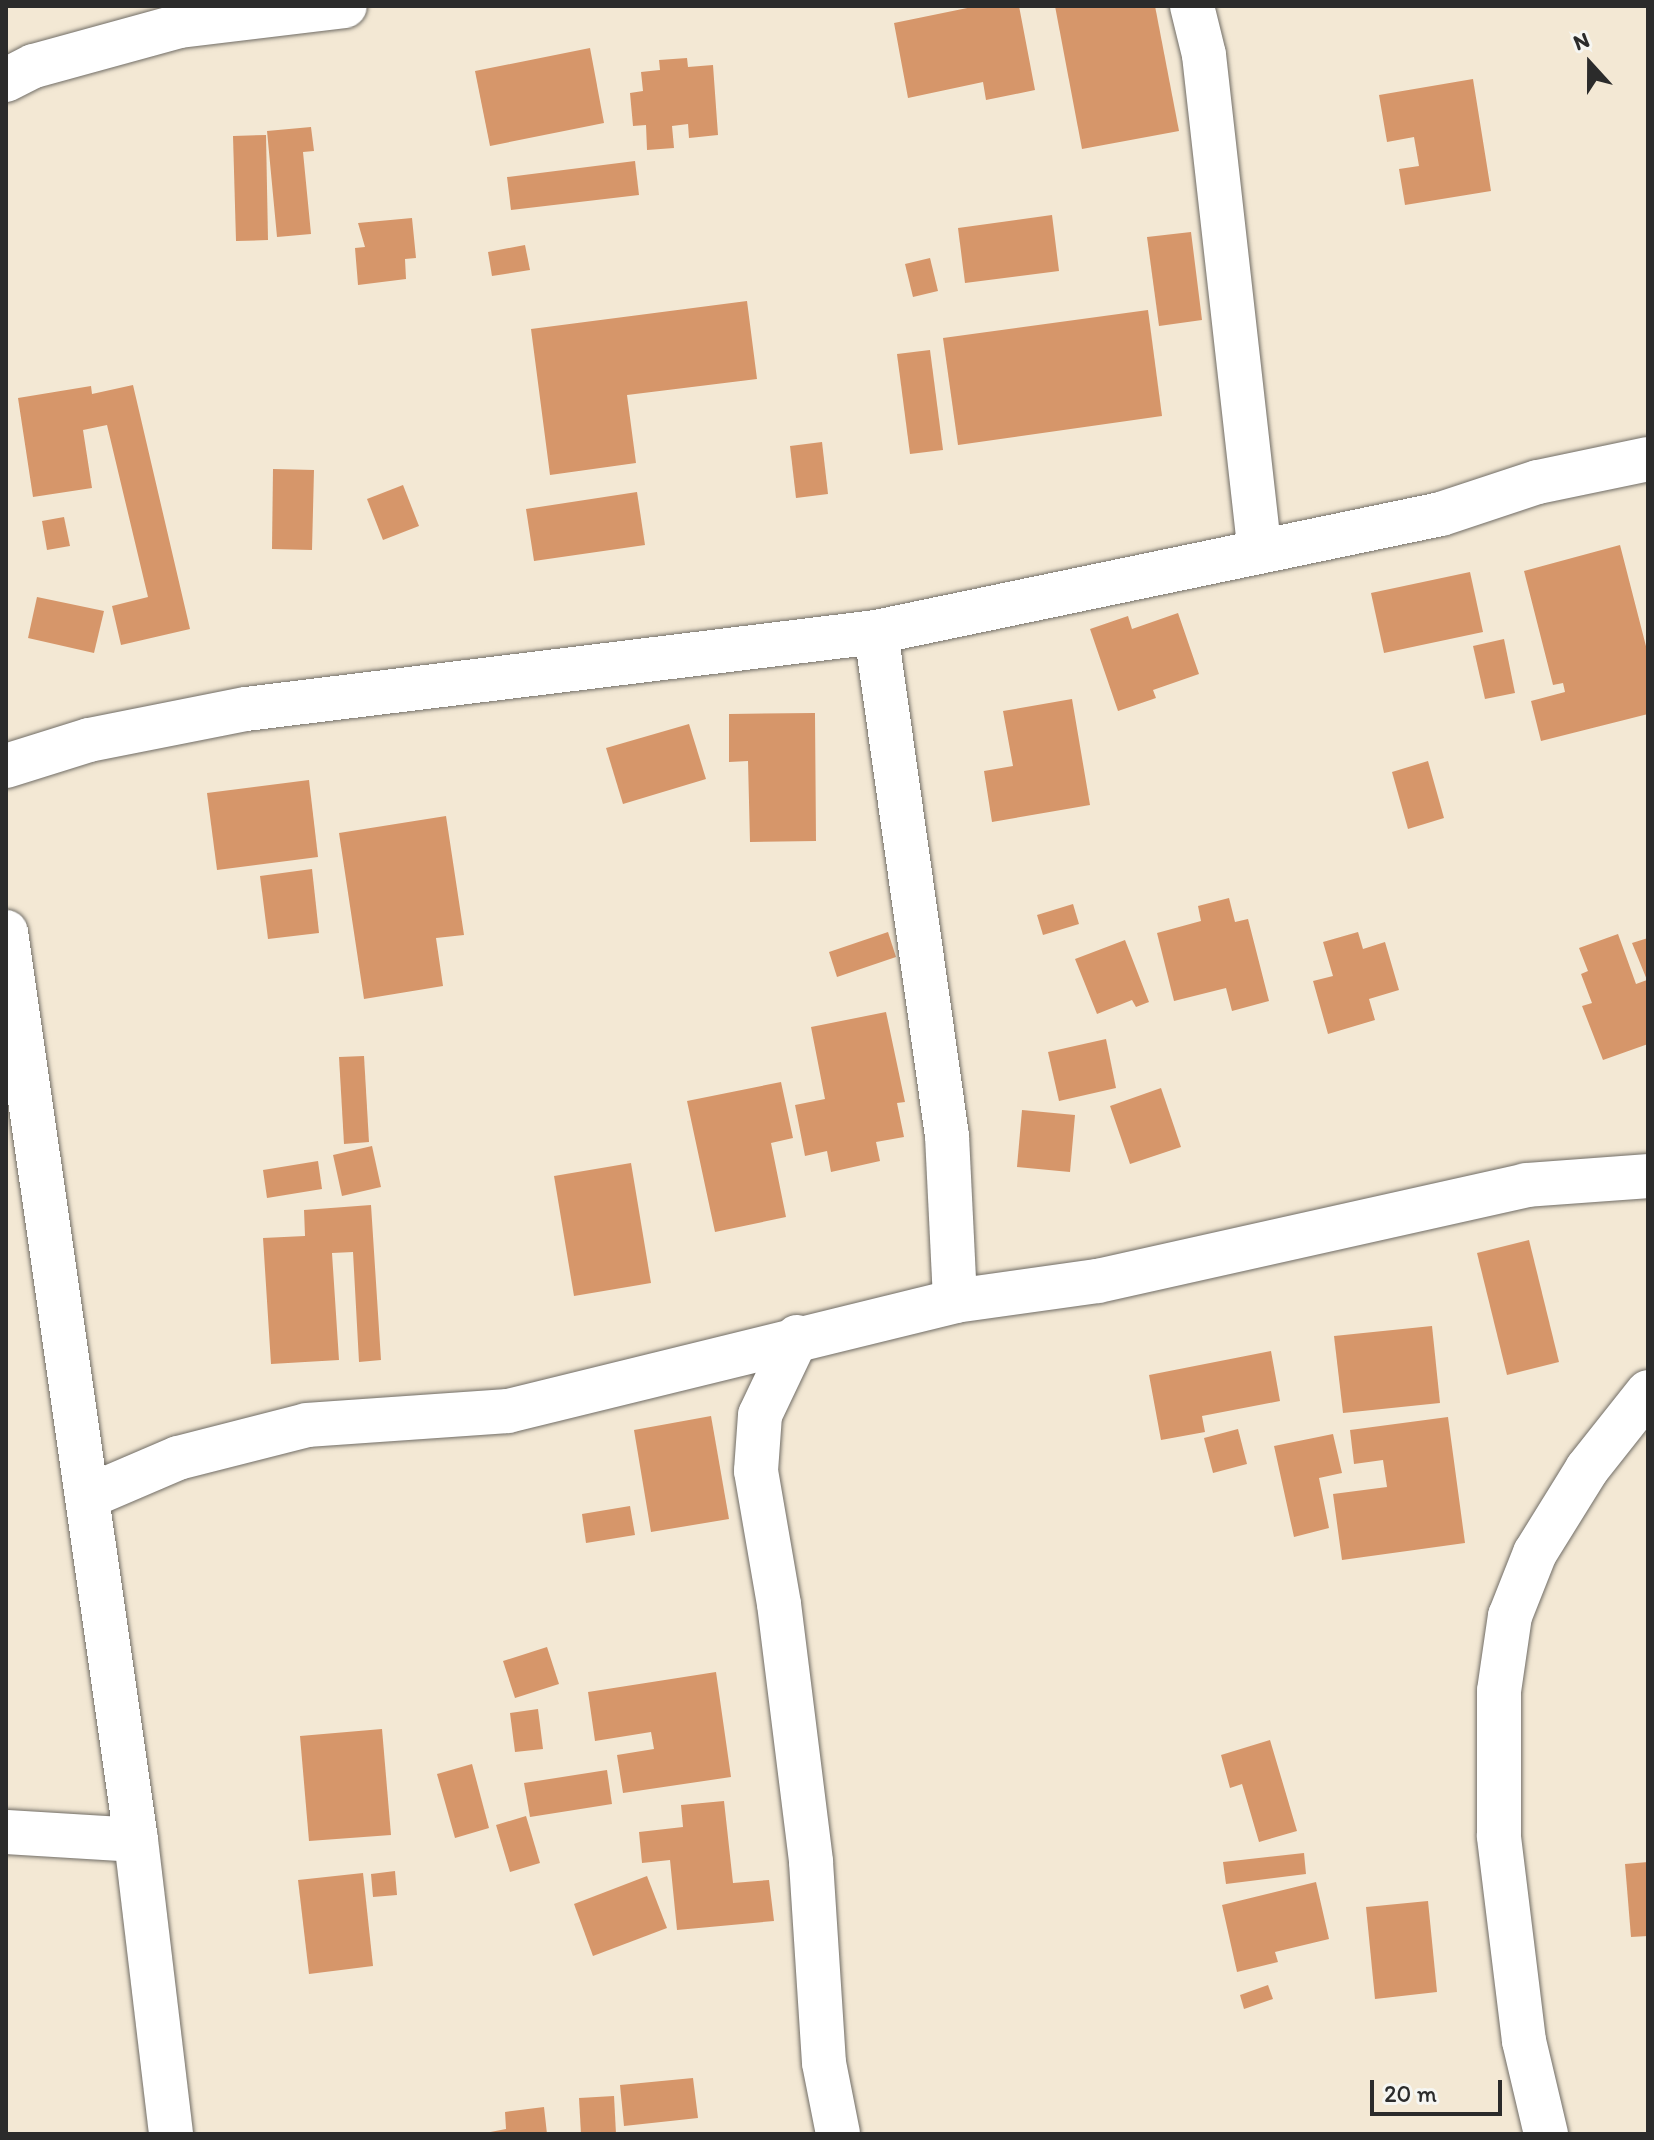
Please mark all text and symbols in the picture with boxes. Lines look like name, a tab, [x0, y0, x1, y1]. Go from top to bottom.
north arrow	[1550, 24, 1630, 104]
text: N	[1569, 26, 1593, 56]
scale bar	[1374, 2064, 1506, 2114]
text: 20 m	[1384, 2079, 1437, 2108]

